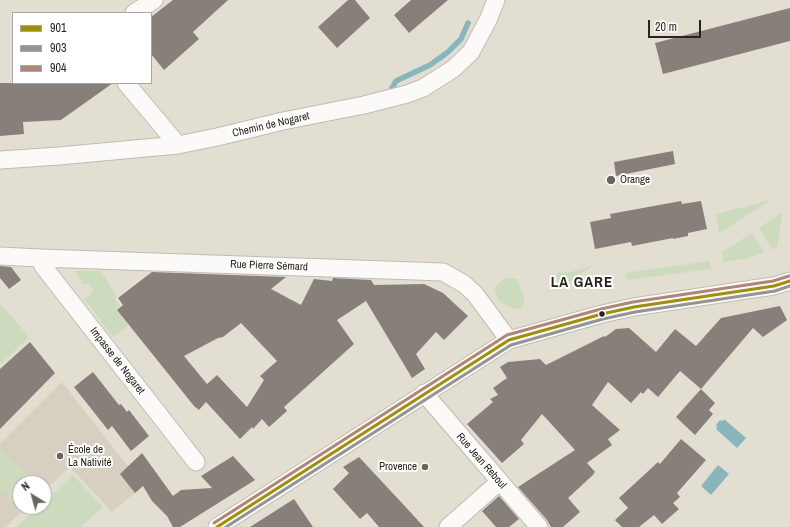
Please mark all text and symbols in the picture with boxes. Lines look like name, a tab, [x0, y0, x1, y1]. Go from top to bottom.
legend	[12, 12, 152, 84]
scale bar	[650, 12, 703, 38]
text: 20 m	[655, 19, 677, 35]
text: 901	[50, 20, 66, 36]
text: 903	[50, 40, 66, 56]
text: 904	[50, 60, 66, 76]
street label: Chemin de Nogaret	[231, 110, 311, 140]
place label: Orange	[620, 173, 650, 187]
marker: Orange	[605, 174, 617, 186]
street label: Rue Pierre Sémard	[230, 258, 308, 274]
district label: LA GARE	[551, 274, 613, 292]
unlabelled marker	[597, 309, 607, 319]
street label: Impasse de Nogaret	[87, 325, 147, 397]
street label: Rue Jean Reboul	[453, 430, 509, 492]
place label: École de La Nativité	[68, 443, 112, 469]
marker: École de La Nativité	[55, 451, 65, 461]
place label: Provence	[379, 460, 417, 474]
marker: Provence	[420, 462, 430, 472]
north arrow	[12, 475, 52, 515]
text: N	[19, 479, 32, 494]

